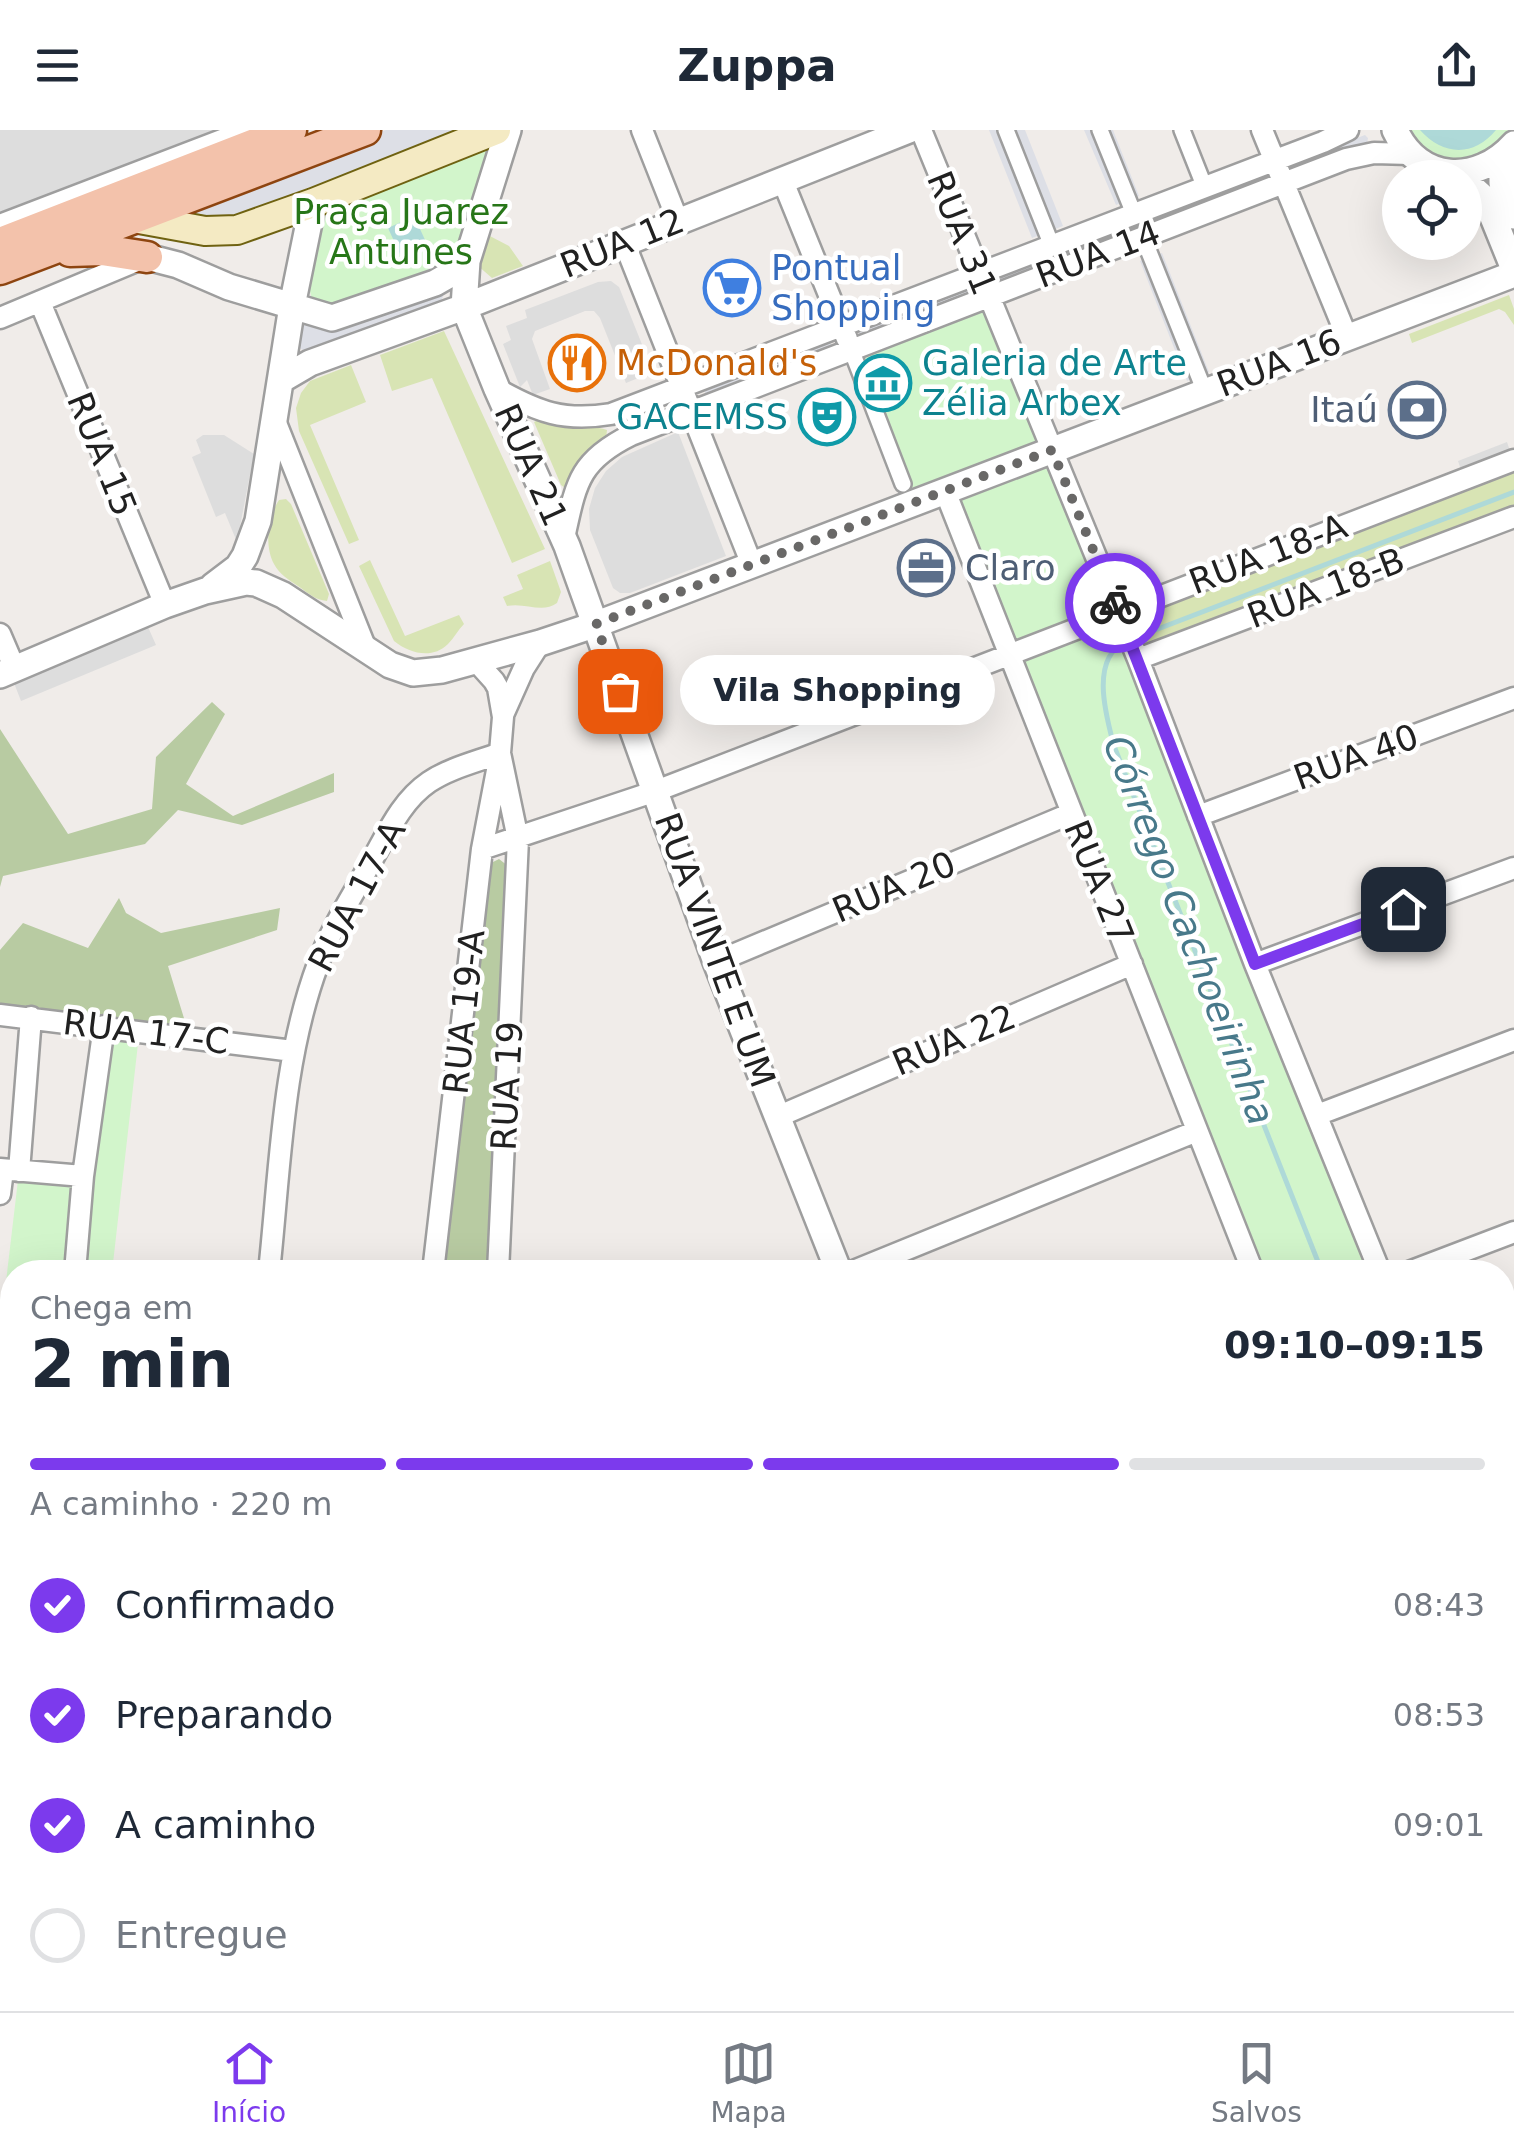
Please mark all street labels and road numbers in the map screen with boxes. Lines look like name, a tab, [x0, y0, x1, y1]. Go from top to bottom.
street label: RUA 31	[919, 165, 1005, 301]
street label: RUA 12	[554, 200, 690, 286]
street label: RUA 14	[1030, 212, 1166, 296]
street label: RUA 16	[1211, 321, 1347, 405]
street label: RUA 15	[59, 386, 145, 522]
street label: RUA 21	[486, 398, 576, 532]
street label: RUA 18-A	[1184, 506, 1352, 602]
street label: RUA 18-B	[1242, 540, 1410, 636]
street label: RUA 40	[1288, 716, 1424, 798]
street label: RUA VINTE E UM	[647, 807, 783, 1093]
street label: RUA 17-A	[301, 814, 413, 978]
street label: RUA 27	[1056, 814, 1142, 950]
street label: RUA 20	[827, 843, 961, 931]
street label: RUA 19-A	[435, 928, 493, 1096]
street label: RUA 22	[887, 996, 1021, 1084]
street label: RUA 17-C	[61, 1002, 231, 1062]
street label: RUA 19	[484, 1020, 530, 1152]

